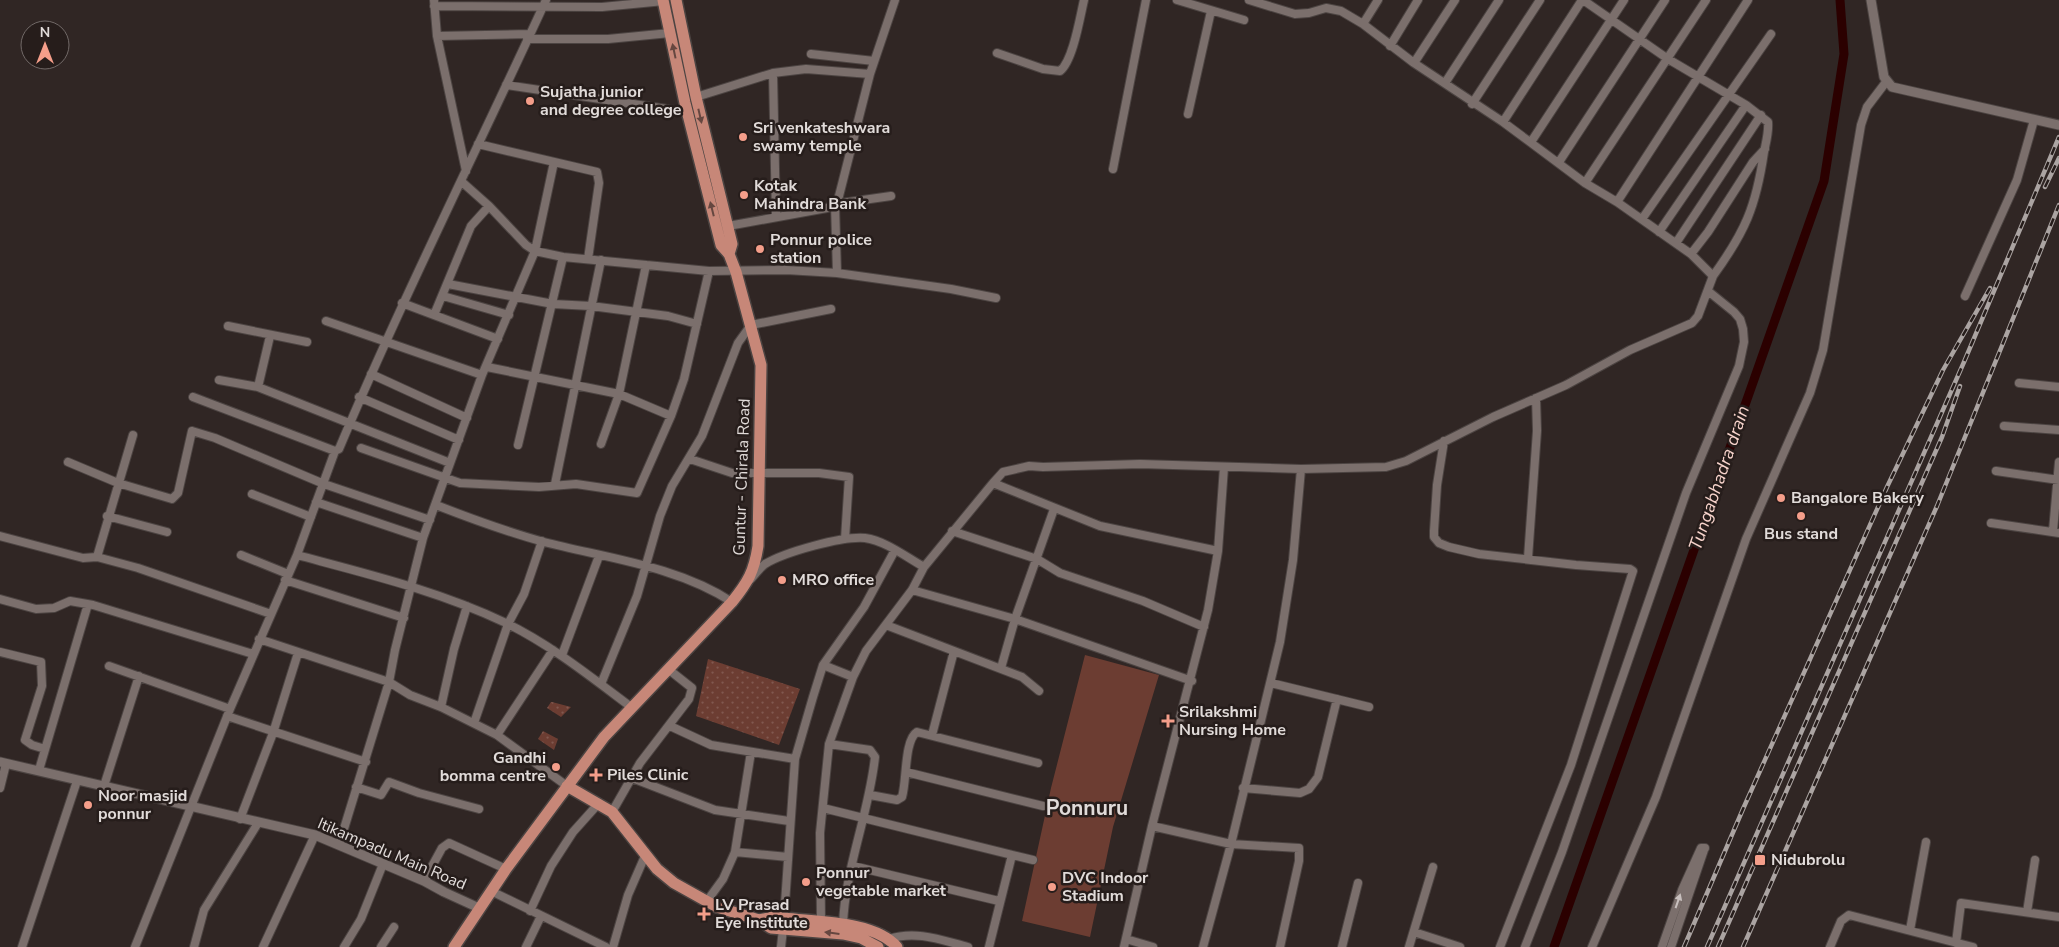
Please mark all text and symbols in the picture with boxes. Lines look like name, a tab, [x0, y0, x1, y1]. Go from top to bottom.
north arrow	[20, 20, 70, 70]
text: N	[40, 23, 50, 42]
one-way arrow	[670, 44, 678, 59]
place label: Sujatha junior and degree college	[540, 81, 682, 121]
marker: Sujatha junior and degree college	[524, 95, 536, 107]
one-way arrow	[696, 109, 704, 124]
place label: Sri venkateshwara swamy temple	[753, 117, 890, 157]
marker: Sri venkateshwara swamy temple	[737, 131, 749, 143]
place label: Kotak Mahindra Bank	[754, 175, 866, 215]
marker: Kotak Mahindra Bank	[738, 189, 750, 201]
one-way arrow	[708, 202, 716, 217]
place label: Ponnur police station	[770, 229, 872, 269]
marker: Ponnur police station	[754, 243, 766, 255]
street label: Guntur - Chirala Road	[728, 398, 756, 556]
water label: Tungabhadra drain	[1683, 402, 1755, 554]
place label: Bangalore Bakery	[1791, 487, 1925, 509]
marker: Bangalore Bakery	[1775, 492, 1787, 504]
marker: Bus stand	[1795, 510, 1807, 522]
place label: Bus stand	[1764, 523, 1838, 545]
place label: MRO office	[792, 569, 874, 591]
marker: MRO office	[776, 574, 788, 586]
place label: Srilakshmi Nursing Home	[1179, 701, 1286, 741]
marker: Srilakshmi Nursing Home	[1161, 714, 1175, 728]
place label: Gandhi bomma centre	[440, 747, 546, 787]
marker: Gandhi bomma centre	[550, 761, 562, 773]
place label: Piles Clinic	[607, 764, 689, 786]
marker: Piles Clinic	[589, 768, 603, 782]
place label: Noor masjid ponnur	[98, 785, 187, 825]
district label: Ponnuru	[1046, 794, 1128, 822]
marker: Noor masjid ponnur	[82, 799, 94, 811]
street label: Itikampadu Main Road	[314, 813, 470, 895]
place label: Nidubrolu	[1771, 849, 1845, 871]
marker: Nidubrolu	[1753, 853, 1767, 867]
place label: Ponnur vegetable market	[815, 862, 947, 902]
place label: DVC Indoor Stadium	[1062, 867, 1149, 907]
marker: Ponnur vegetable market	[800, 876, 812, 888]
marker: DVC Indoor Stadium	[1046, 881, 1058, 893]
one-way arrow	[1674, 893, 1682, 908]
place label: LV Prasad Eye Institute	[715, 894, 808, 934]
marker: LV Prasad Eye Institute	[697, 907, 711, 921]
one-way arrow	[824, 929, 840, 937]

